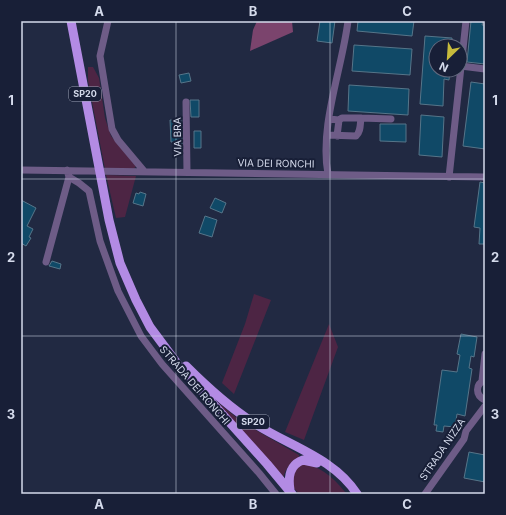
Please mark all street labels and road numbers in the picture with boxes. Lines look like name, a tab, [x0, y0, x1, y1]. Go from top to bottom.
road number: SP20	[69, 87, 101, 101]
street label: VIA BRA	[171, 117, 183, 157]
street label: VIA DEI RONCHI	[237, 156, 315, 170]
street label: STRADA DEI RONCHI	[157, 343, 233, 427]
road number: SP20	[237, 415, 269, 429]
street label: STRADA NIZZA	[417, 416, 467, 482]

